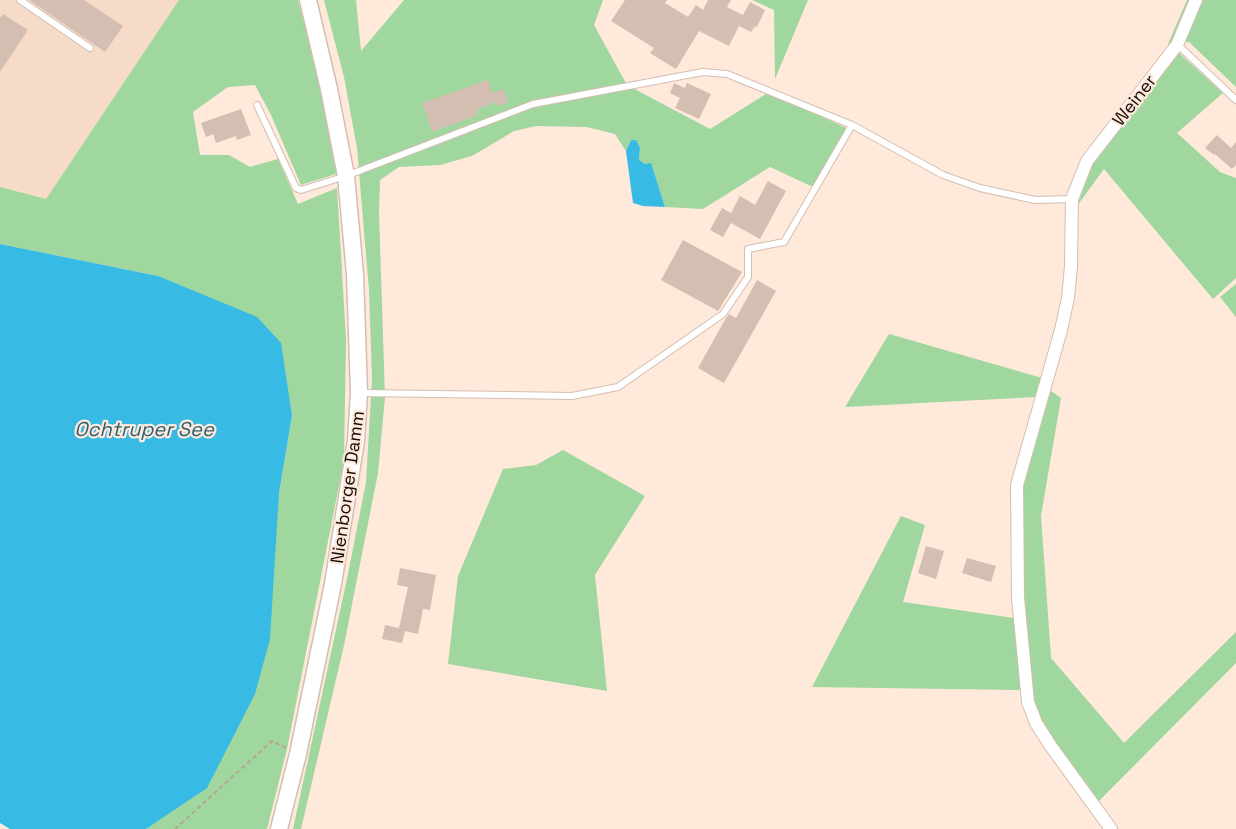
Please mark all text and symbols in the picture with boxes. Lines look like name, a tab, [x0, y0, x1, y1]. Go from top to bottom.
street label: Weiner	[1107, 69, 1161, 130]
street label: Nienborger Damm	[325, 409, 369, 565]
water label: Ochtruper See	[74, 416, 215, 442]

